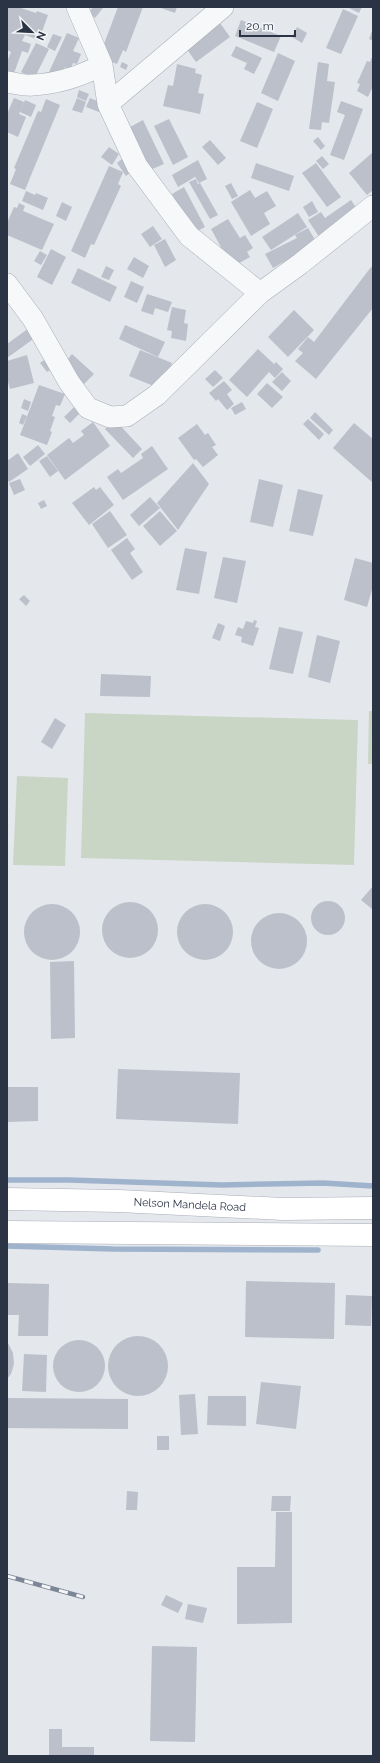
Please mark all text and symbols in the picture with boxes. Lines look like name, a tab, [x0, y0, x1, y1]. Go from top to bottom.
north arrow	[12, 12, 52, 52]
scale bar	[240, 12, 295, 38]
text: 20 m	[246, 19, 274, 33]
text: N	[33, 29, 48, 42]
street label: Nelson Mandela Road	[133, 1196, 247, 1214]

